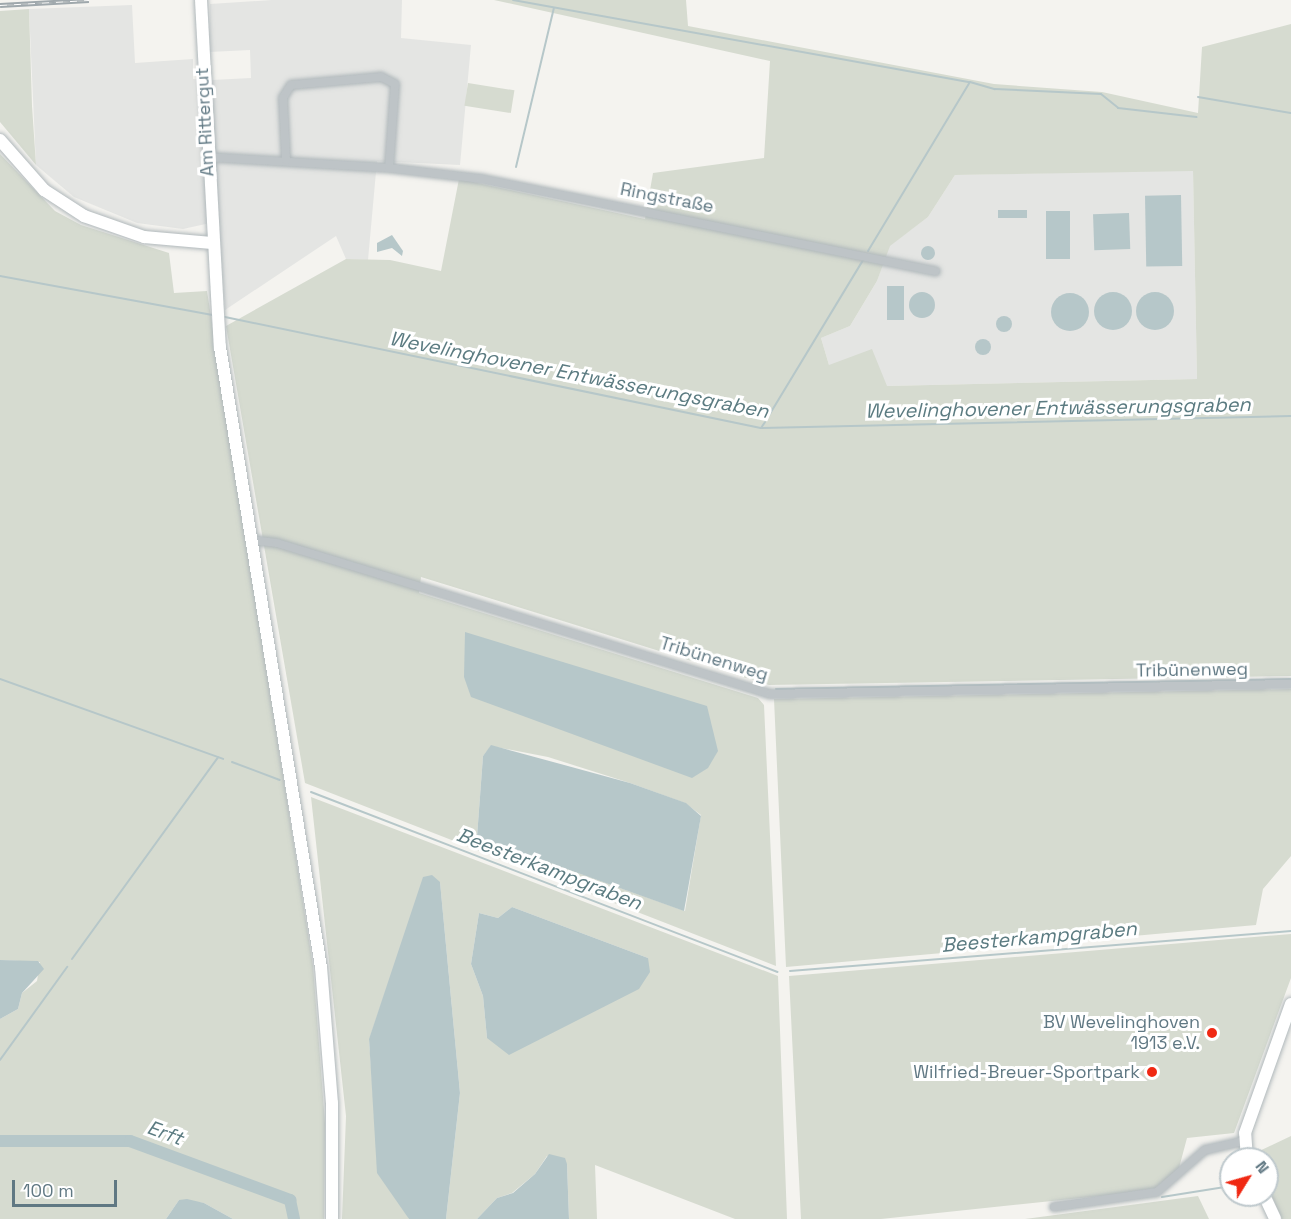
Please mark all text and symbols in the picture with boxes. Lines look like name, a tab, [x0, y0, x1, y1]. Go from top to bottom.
street label: Am Rittergut	[191, 67, 219, 177]
street label: Ringstraße	[618, 178, 716, 218]
water label: Wevelinghovener Entwässerungsgraben	[387, 326, 771, 424]
water label: Wevelinghovener Entwässerungsgraben	[865, 393, 1251, 423]
street label: Tribünenweg	[657, 632, 771, 686]
street label: Tribünenweg	[1136, 658, 1248, 682]
water label: Beesterkampgraben	[453, 823, 645, 915]
water label: Beesterkampgraben	[940, 917, 1138, 957]
place label: BV Wevelinghoven 1913 e.V.	[1043, 1012, 1200, 1054]
marker: BV Wevelinghoven 1913 e.V.	[1205, 1026, 1219, 1040]
place label: Wilfried-Breuer-Sportpark	[913, 1061, 1140, 1083]
marker: Wilfried-Breuer-Sportpark	[1145, 1065, 1159, 1079]
water label: Erft	[144, 1115, 186, 1151]
north arrow	[1219, 1147, 1279, 1207]
text: N	[1251, 1156, 1274, 1178]
scale bar	[15, 1168, 120, 1206]
text: 100 m	[23, 1179, 74, 1202]

